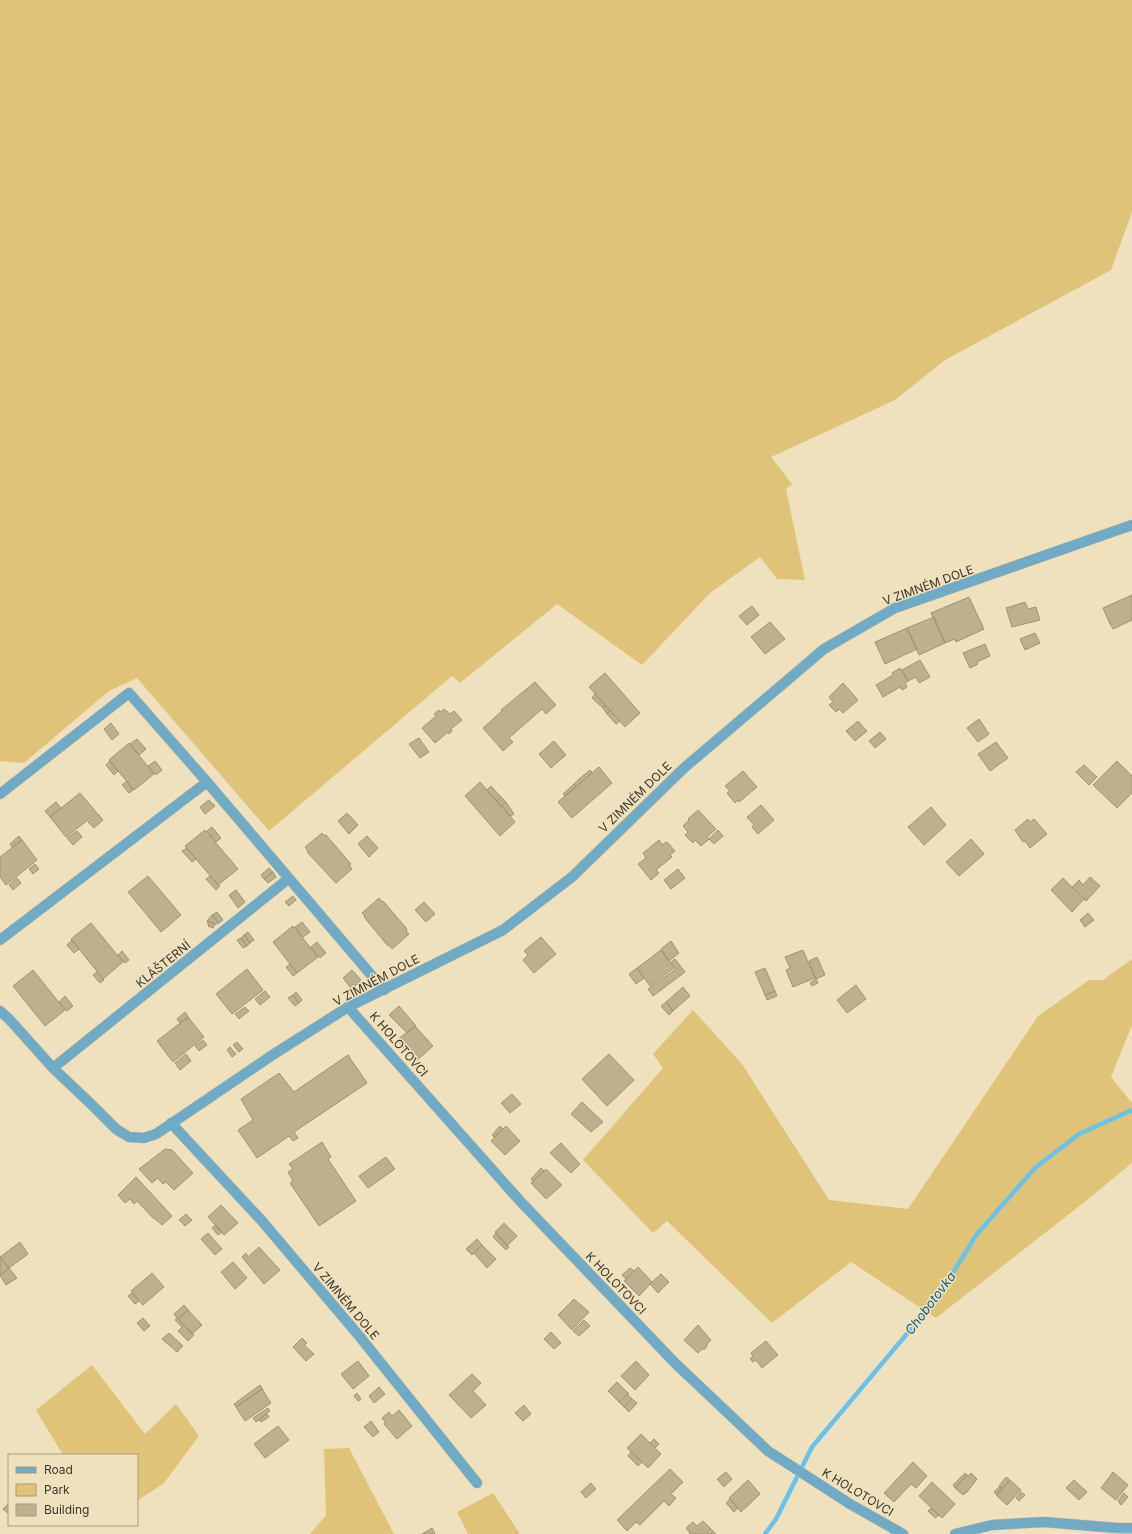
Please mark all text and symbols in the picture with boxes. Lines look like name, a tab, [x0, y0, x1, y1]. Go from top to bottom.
street label: V ZIMNÉM DOLE	[881, 562, 975, 608]
street label: V ZIMNÉM DOLE	[595, 758, 675, 836]
street label: KLÁŠTERNÍ	[133, 937, 194, 991]
street label: V ZIMNÉM DOLE	[330, 951, 422, 1009]
street label: K HOLOTOVCI	[367, 1009, 431, 1079]
street label: K HOLOTOVCI	[583, 1249, 649, 1317]
street label: V ZIMNÉM DOLE	[310, 1260, 382, 1342]
water label: Chobotovka	[901, 1268, 959, 1338]
legend	[8, 1454, 138, 1526]
text: Road	[44, 1462, 73, 1477]
street label: K HOLOTOVCI	[819, 1465, 897, 1519]
text: Park	[44, 1482, 70, 1497]
text: Building	[44, 1502, 89, 1517]

